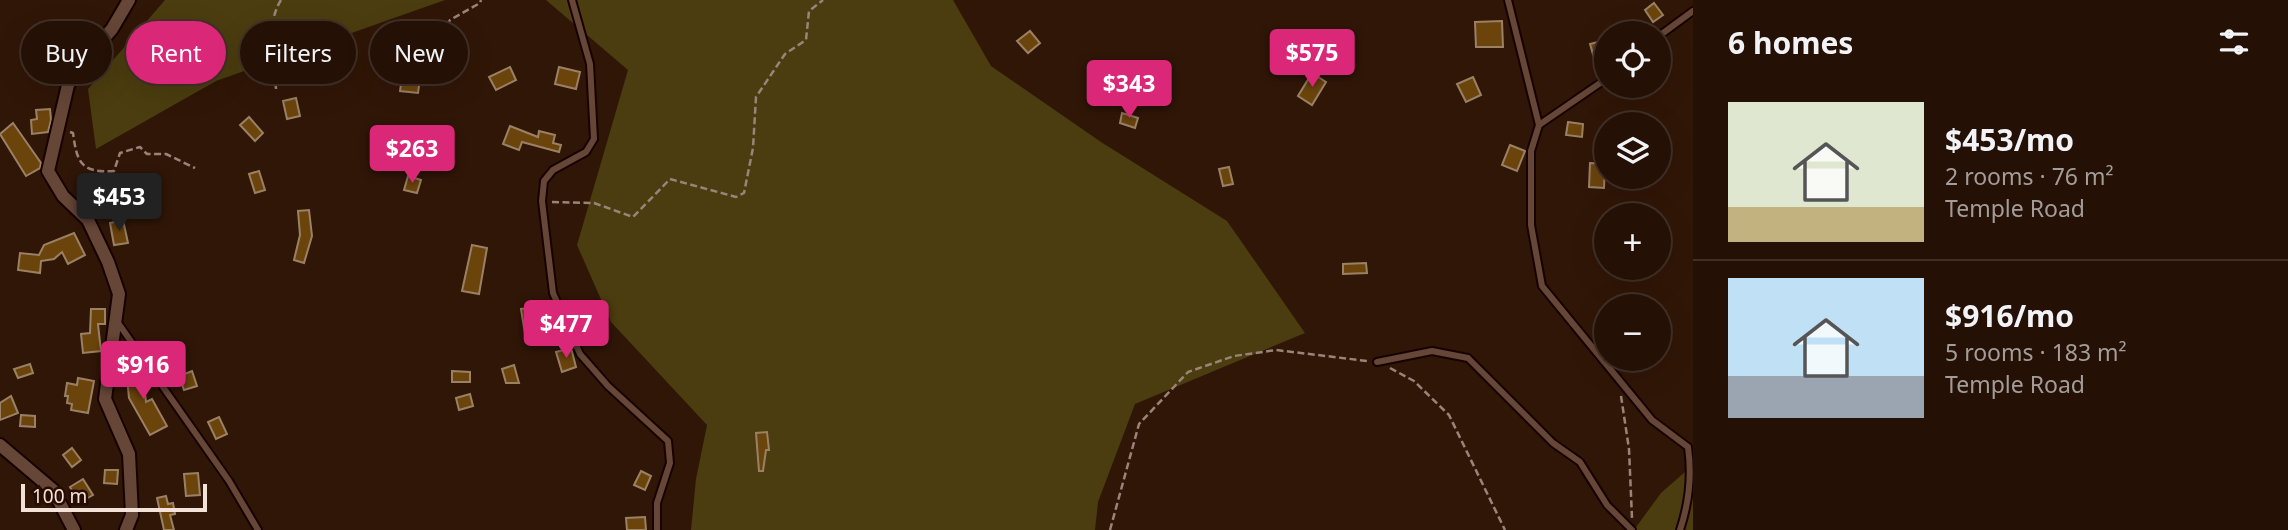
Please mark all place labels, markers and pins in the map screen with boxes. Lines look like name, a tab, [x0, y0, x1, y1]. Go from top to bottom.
pin: $575	[1271, 29, 1353, 89]
pin: $343	[1088, 60, 1170, 120]
pin: $263	[371, 125, 453, 185]
pin: $453	[78, 174, 160, 233]
pin: $477	[525, 300, 607, 360]
pin: $916	[102, 342, 184, 401]

